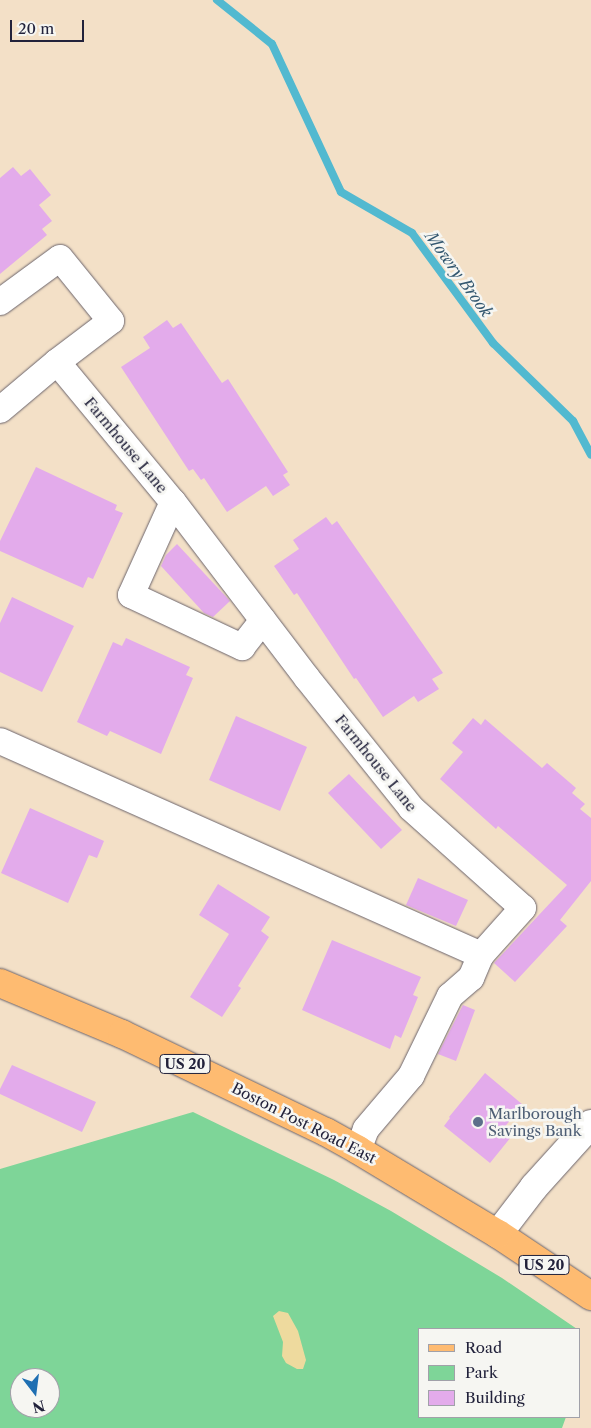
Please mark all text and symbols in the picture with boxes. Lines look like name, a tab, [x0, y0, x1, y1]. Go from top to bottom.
scale bar	[12, 10, 86, 42]
text: 20 m	[18, 19, 54, 38]
water label: Mowry Brook	[421, 227, 497, 321]
street label: Farmhouse Lane	[81, 393, 171, 497]
street label: Farmhouse Lane	[331, 711, 421, 815]
road number: US 20	[159, 1052, 211, 1076]
street label: Boston Post Road East	[229, 1079, 379, 1167]
place label: Marlborough Savings Bank	[488, 1104, 582, 1139]
marker: Marlborough Savings Bank	[472, 1116, 484, 1128]
road number: US 20	[518, 1254, 570, 1276]
legend	[418, 1328, 581, 1418]
text: Road	[465, 1338, 502, 1357]
text: Park	[465, 1363, 498, 1382]
north arrow	[10, 1368, 60, 1418]
text: Building	[465, 1388, 525, 1407]
text: N	[30, 1396, 47, 1417]

